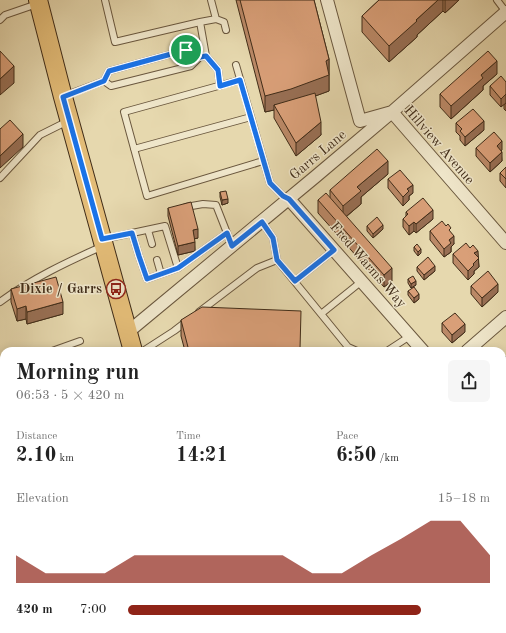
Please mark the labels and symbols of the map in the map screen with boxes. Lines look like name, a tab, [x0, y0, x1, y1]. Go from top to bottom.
pin	[169, 33, 203, 67]
street label: Hillview Avenue	[401, 103, 477, 187]
street label: Garrs Lane	[287, 128, 349, 182]
street label: Fred Warms Way	[327, 219, 409, 311]
bus stop icon: Dixie / Garrs	[105, 278, 127, 300]
place label: Dixie / Garrs	[19, 282, 102, 297]

